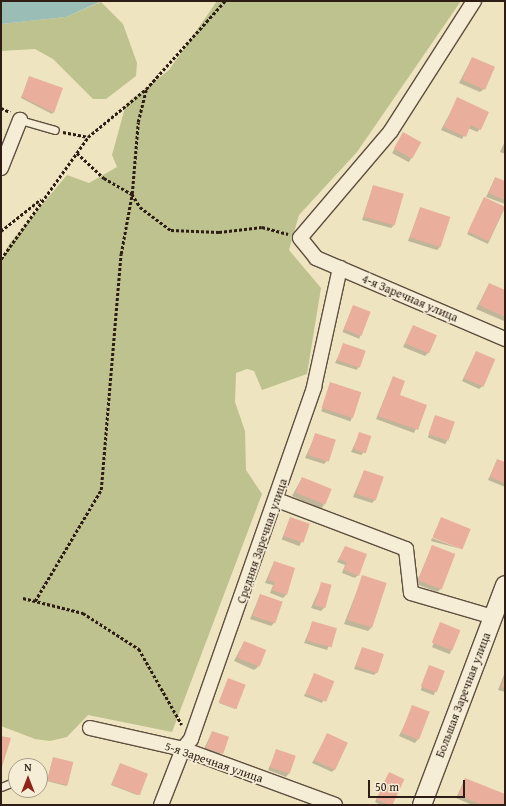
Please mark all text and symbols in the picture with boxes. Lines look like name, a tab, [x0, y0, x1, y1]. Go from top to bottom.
street label: 4-я Заречная улица	[360, 271, 460, 325]
street label: Средняя Заречная улица	[234, 477, 290, 605]
street label: Большая Заречная улица	[432, 630, 494, 760]
street label: 5-я Заречная улица	[163, 738, 265, 786]
north arrow	[8, 758, 48, 798]
text: N	[24, 759, 32, 775]
scale bar	[370, 772, 467, 798]
text: 50 m	[375, 778, 399, 795]

